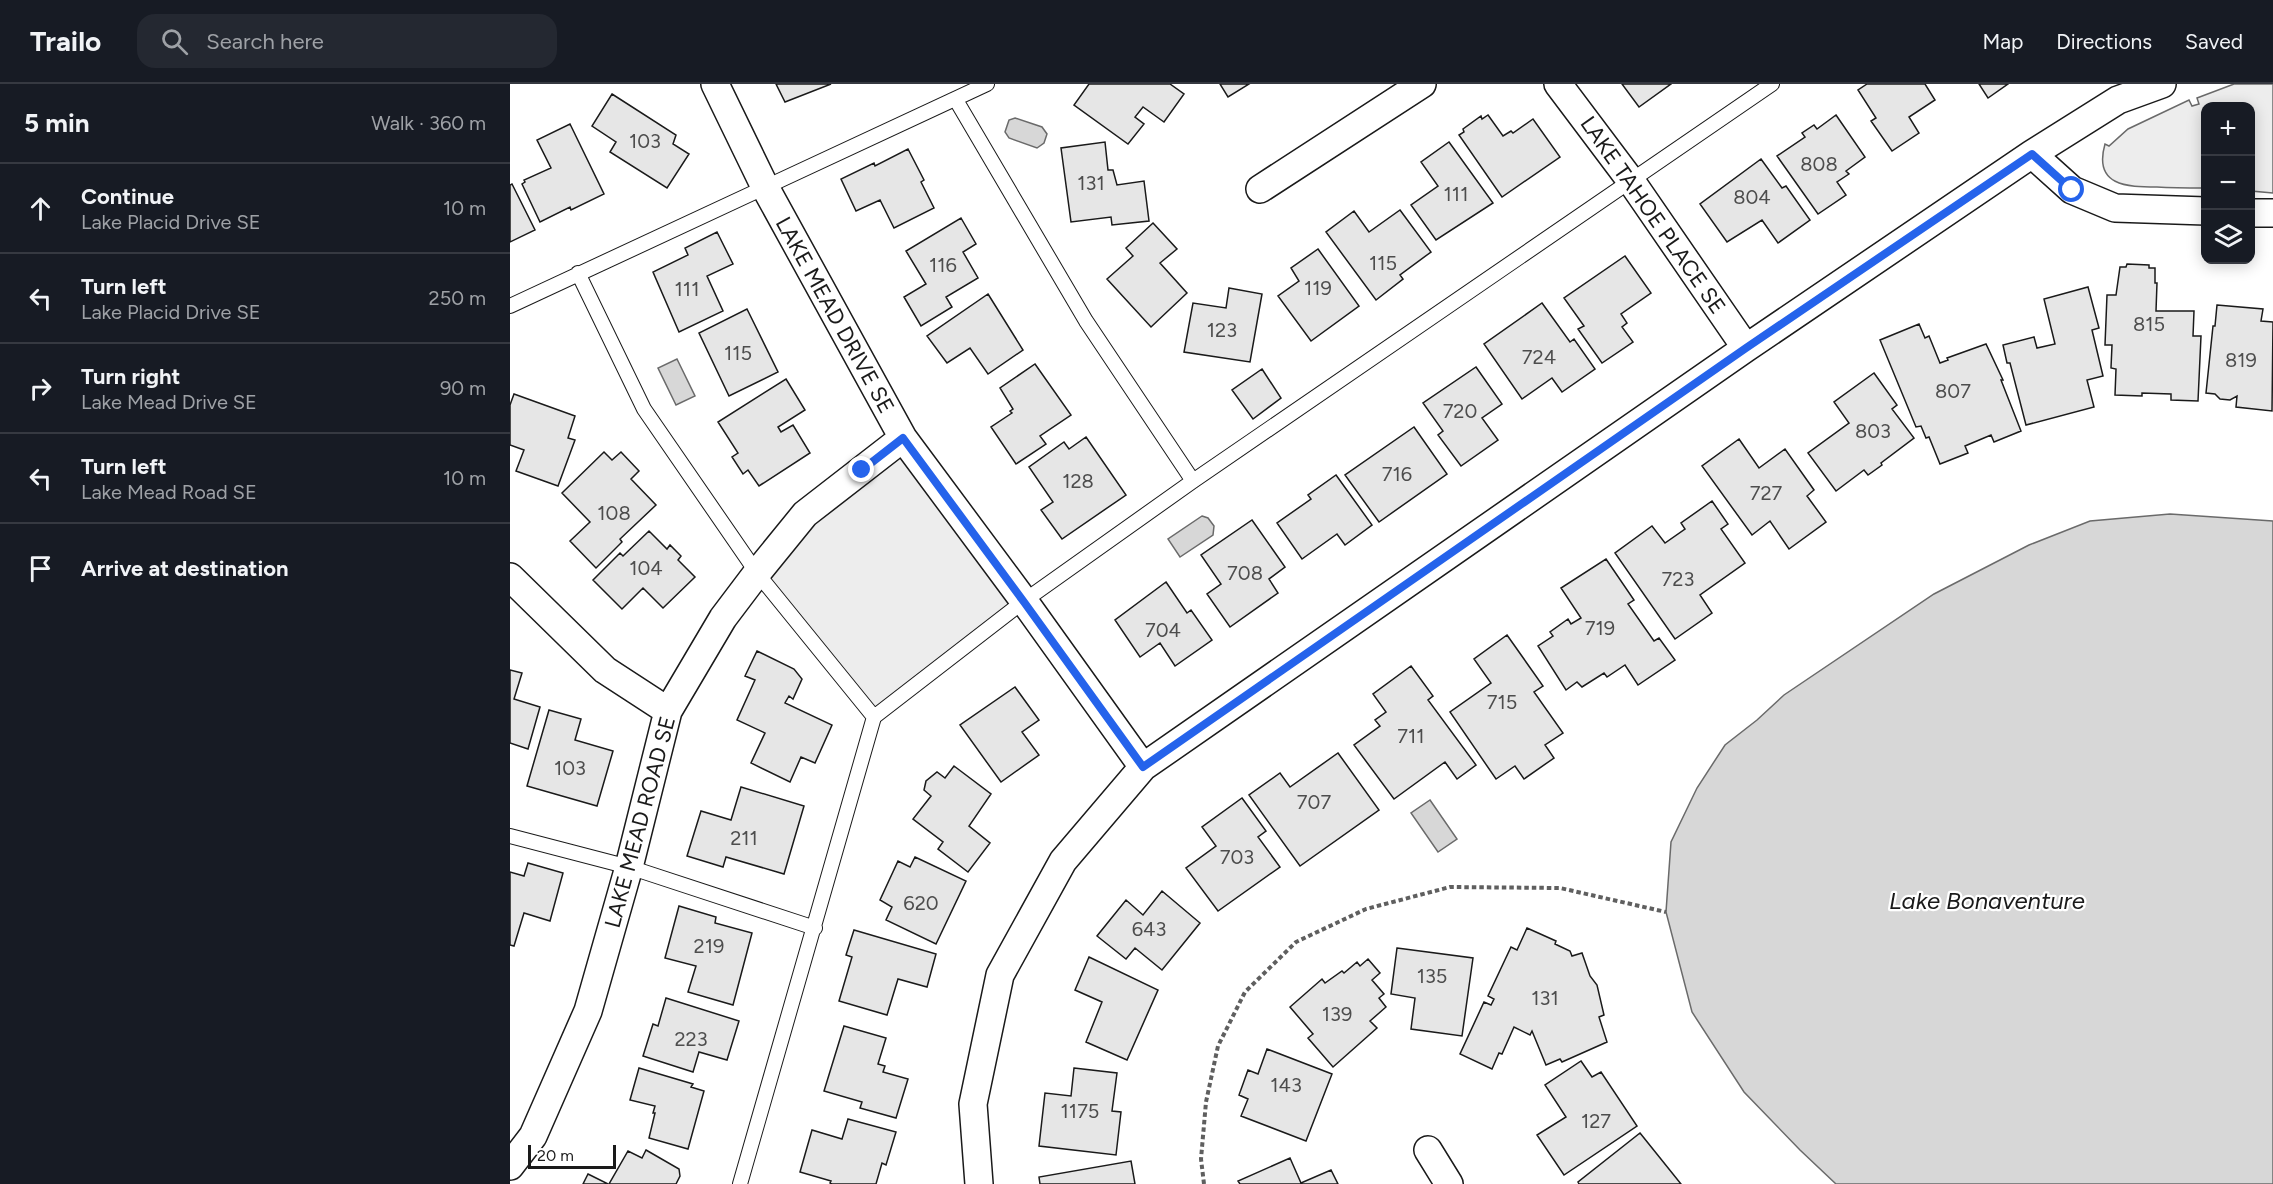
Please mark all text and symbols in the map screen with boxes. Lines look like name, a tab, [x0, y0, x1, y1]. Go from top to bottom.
search box	[137, 14, 557, 68]
text: Trailo	[30, 24, 101, 58]
icon: search	[158, 25, 191, 58]
text: Search here	[206, 28, 324, 55]
text: Map	[1982, 29, 2023, 54]
text: Directions	[2056, 29, 2152, 54]
text: Saved	[2185, 29, 2243, 54]
map controls	[2201, 102, 2255, 264]
button: +	[2201, 102, 2255, 156]
text: 5 min	[24, 107, 90, 139]
text: Walk · 360 m	[371, 111, 486, 135]
street label: LAKE TAHOE PLACE SE	[1574, 111, 1732, 319]
house number: 103	[629, 129, 661, 153]
house number: 808	[1800, 152, 1838, 176]
button: −	[2201, 156, 2255, 210]
house number: 131	[1077, 171, 1105, 195]
route start	[2058, 176, 2084, 202]
house number: 111	[1444, 182, 1468, 206]
text: Continue	[81, 183, 174, 210]
house number: 804	[1733, 185, 1771, 209]
icon: ahead	[24, 192, 57, 225]
text: 10 m	[443, 196, 486, 220]
text: Lake Placid Drive SE	[81, 210, 261, 234]
button: layers	[2201, 210, 2255, 264]
street label: LAKE MEAD DRIVE SE	[770, 212, 900, 418]
house number: 115	[1369, 251, 1397, 275]
house number: 116	[929, 253, 957, 277]
text: Turn left	[81, 273, 167, 300]
house number: 119	[1304, 276, 1332, 300]
house number: 111	[675, 277, 699, 301]
icon: left	[24, 282, 57, 315]
text: 250 m	[429, 286, 486, 310]
text: Lake Placid Drive SE	[81, 300, 261, 324]
house number: 815	[2133, 312, 2165, 336]
house number: 123	[1207, 318, 1237, 342]
house number: 115	[724, 341, 752, 365]
house number: 724	[1522, 345, 1556, 369]
house number: 819	[2225, 348, 2257, 372]
text: Turn right	[81, 363, 180, 390]
icon: right	[24, 372, 57, 405]
text: 90 m	[440, 376, 486, 400]
house number: 807	[1935, 379, 1971, 403]
text: Lake Mead Drive SE	[81, 390, 257, 414]
house number: 720	[1443, 399, 1477, 423]
house number: 803	[1855, 419, 1891, 443]
text: Turn left	[81, 453, 167, 480]
route end	[848, 456, 874, 482]
icon: left	[24, 462, 57, 495]
house number: 716	[1382, 462, 1412, 486]
text: 10 m	[443, 466, 486, 490]
house number: 128	[1062, 469, 1094, 493]
text: Lake Mead Road SE	[81, 480, 257, 504]
house number: 727	[1750, 481, 1783, 505]
house number: 108	[597, 501, 631, 525]
icon: arrive	[24, 552, 57, 585]
text: Arrive at destination	[81, 555, 289, 582]
house number: 104	[629, 556, 663, 580]
house number: 708	[1227, 561, 1263, 585]
house number: 723	[1662, 567, 1694, 591]
house number: 719	[1585, 616, 1615, 640]
house number: 704	[1145, 618, 1181, 642]
house number: 715	[1487, 690, 1517, 714]
street label: LAKE MEAD ROAD SE	[599, 713, 681, 931]
house number: 711	[1397, 724, 1425, 748]
house number: 103	[554, 756, 586, 780]
house number: 707	[1297, 790, 1331, 814]
house number: 211	[730, 826, 758, 850]
house number: 703	[1220, 845, 1254, 869]
water label: Lake Bonaventure	[1889, 886, 2085, 915]
house number: 620	[903, 891, 939, 915]
house number: 643	[1132, 917, 1166, 941]
house number: 219	[694, 934, 724, 958]
house number: 135	[1417, 964, 1447, 988]
house number: 131	[1531, 986, 1559, 1010]
house number: 139	[1322, 1002, 1352, 1026]
house number: 223	[674, 1027, 708, 1051]
house number: 143	[1270, 1073, 1302, 1097]
house number: 1175	[1061, 1099, 1099, 1123]
house number: 127	[1581, 1109, 1611, 1133]
scale bar	[528, 1142, 616, 1170]
text: 20 m	[537, 1146, 574, 1165]

